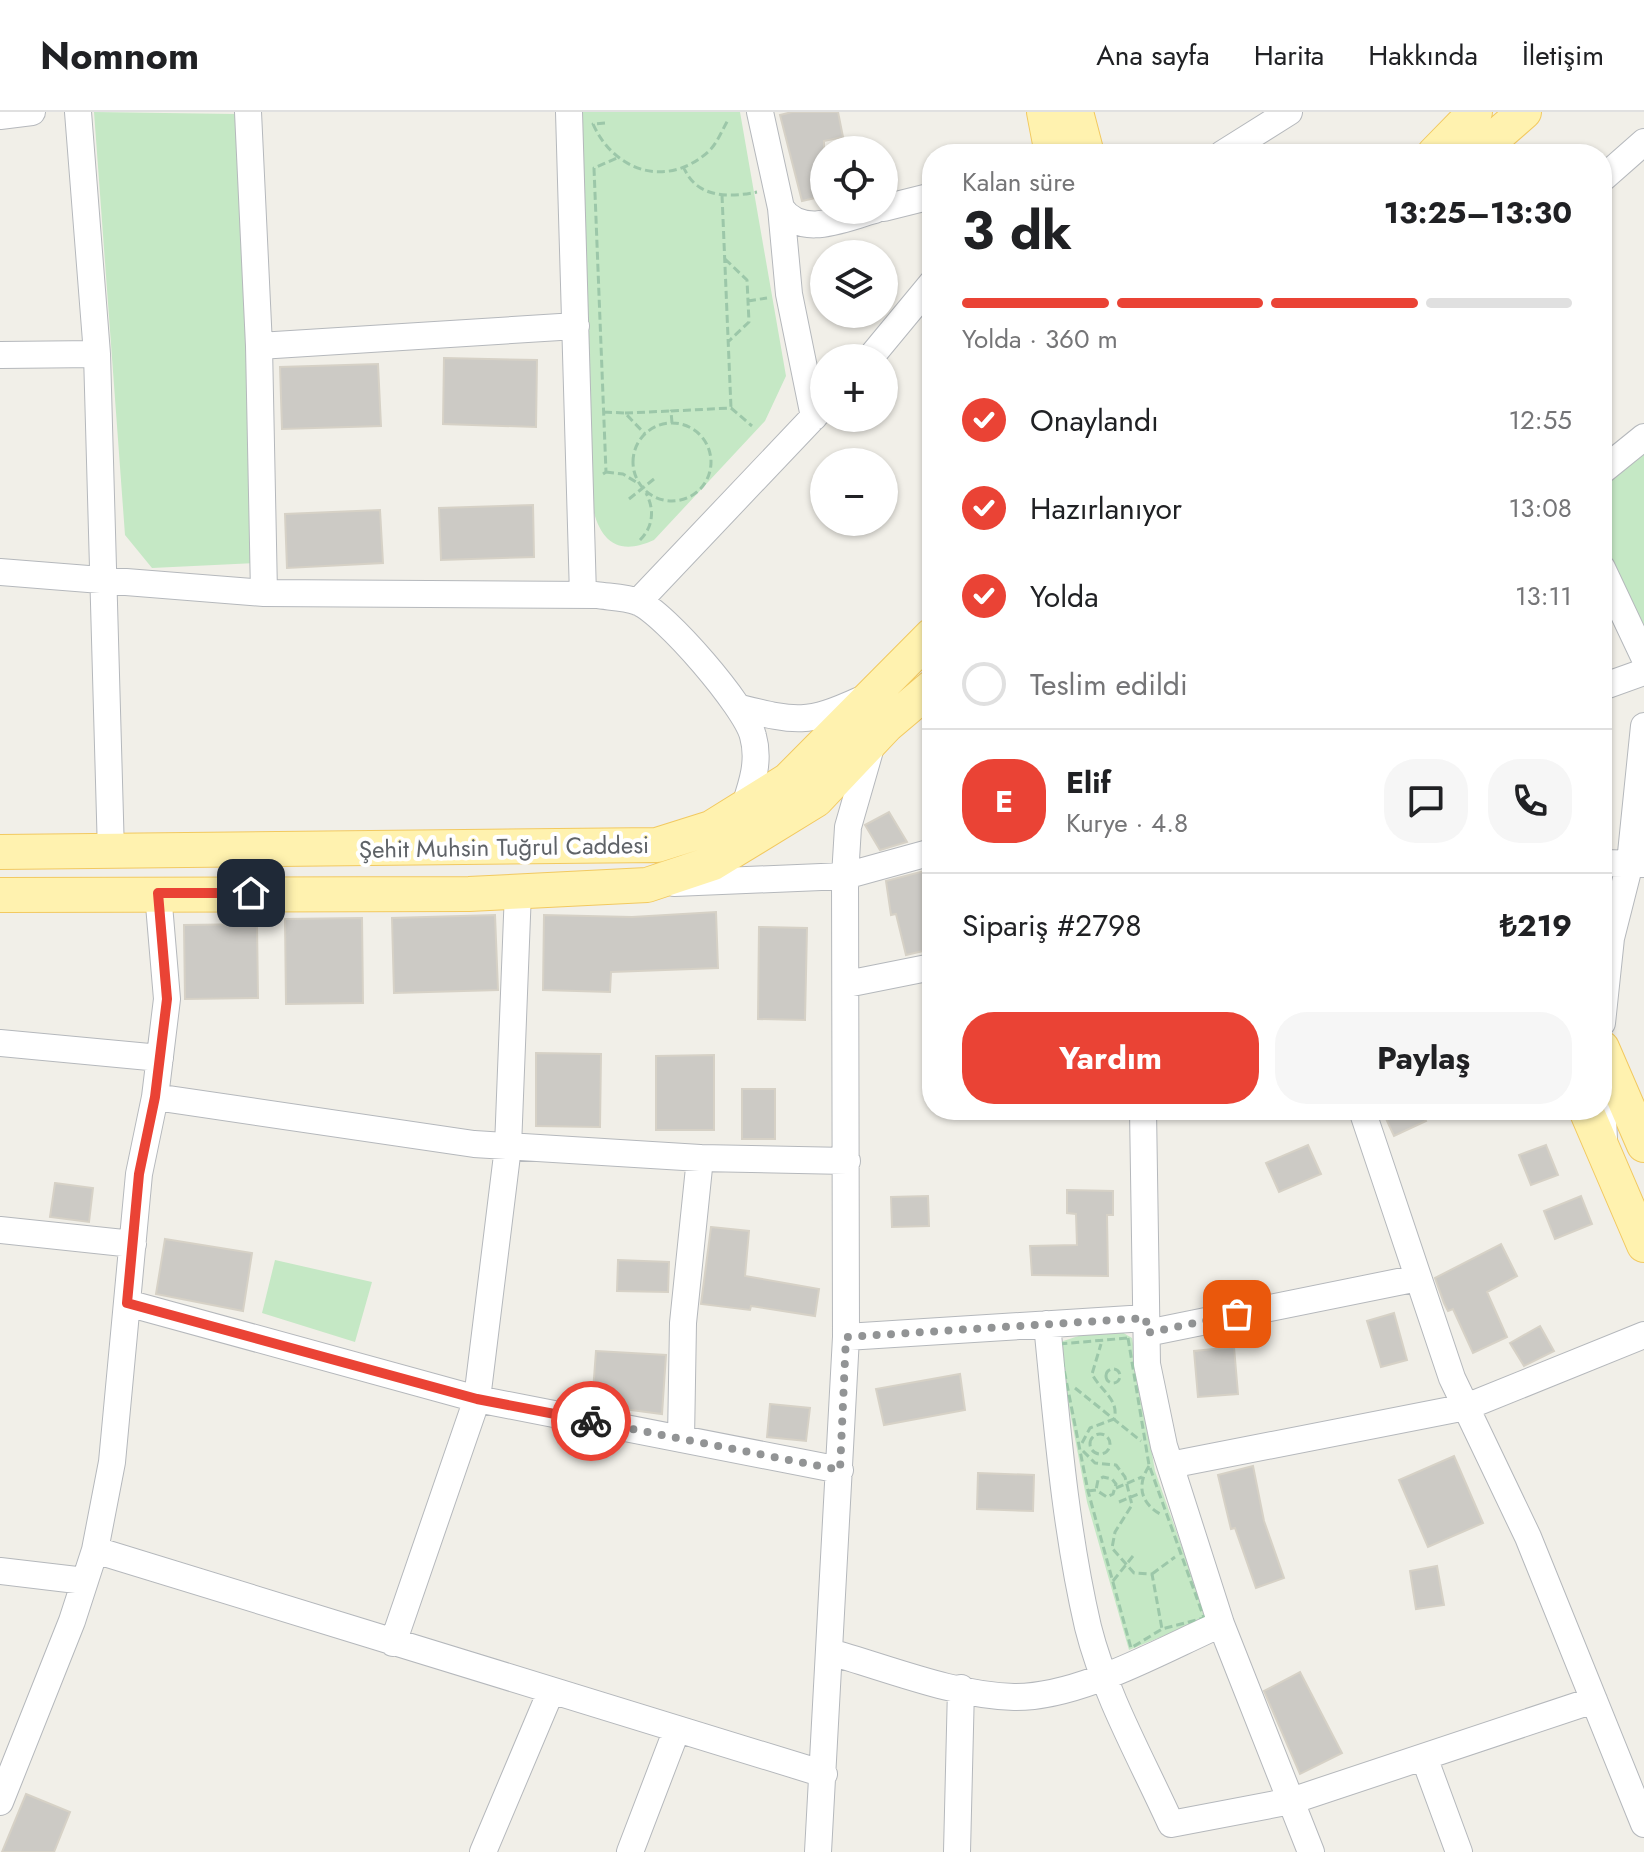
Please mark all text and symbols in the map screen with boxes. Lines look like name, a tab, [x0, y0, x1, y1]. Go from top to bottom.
text: Nomnom	[40, 28, 199, 83]
text: Ana sayfa	[1096, 35, 1210, 76]
text: Harita	[1254, 35, 1324, 76]
text: Hakkında	[1368, 35, 1478, 76]
text: İletişim	[1522, 35, 1604, 76]
map controls	[810, 136, 898, 536]
button: locate	[810, 136, 898, 224]
text: Kalan süre	[962, 163, 1075, 201]
text: 13:25–13:30	[1384, 191, 1572, 234]
text: 3 dk	[962, 193, 1072, 269]
button: layers	[810, 240, 898, 328]
text: Yolda · 360 m	[962, 320, 1118, 358]
button: +	[810, 344, 898, 432]
icon: check	[962, 398, 1006, 442]
text: Onaylandı	[1030, 399, 1159, 442]
text: 12:55	[1508, 401, 1572, 439]
button: −	[810, 448, 898, 536]
icon: check	[962, 486, 1006, 530]
text: Hazırlanıyor	[1030, 487, 1182, 530]
text: 13:08	[1509, 489, 1572, 527]
icon: check	[962, 574, 1006, 618]
text: Yolda	[1030, 575, 1099, 618]
text: 13:11	[1515, 577, 1572, 615]
text: Teslim edildi	[1030, 663, 1188, 706]
button: chat	[1384, 759, 1468, 843]
button: phone	[1488, 759, 1572, 843]
text: Elif	[1066, 761, 1111, 804]
text: E	[995, 780, 1013, 823]
text: Kurye · 4.8	[1066, 804, 1188, 842]
street label: Şehit Muhsin Tuğrul Caddesi	[359, 827, 649, 867]
pin	[217, 859, 285, 927]
icon: home	[229, 871, 273, 915]
text: Sipariş #2798	[962, 904, 1142, 947]
text: ₺219	[1500, 904, 1572, 947]
button: Yardım	[962, 1012, 1259, 1104]
button: Paylaş	[1275, 1012, 1572, 1104]
pin	[1203, 1280, 1271, 1348]
icon: bag	[1215, 1292, 1259, 1336]
courier	[551, 1381, 631, 1461]
icon: bike	[569, 1399, 613, 1443]

